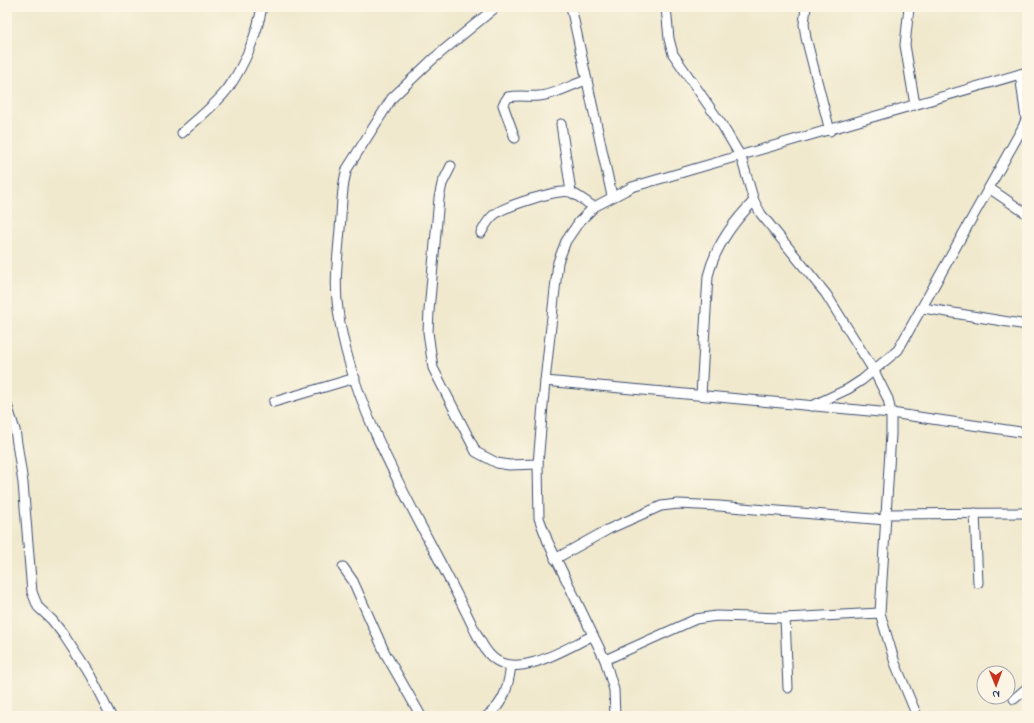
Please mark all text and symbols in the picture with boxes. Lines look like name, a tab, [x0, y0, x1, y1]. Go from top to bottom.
north arrow	[976, 665, 1016, 705]
text: N	[992, 686, 1000, 702]

